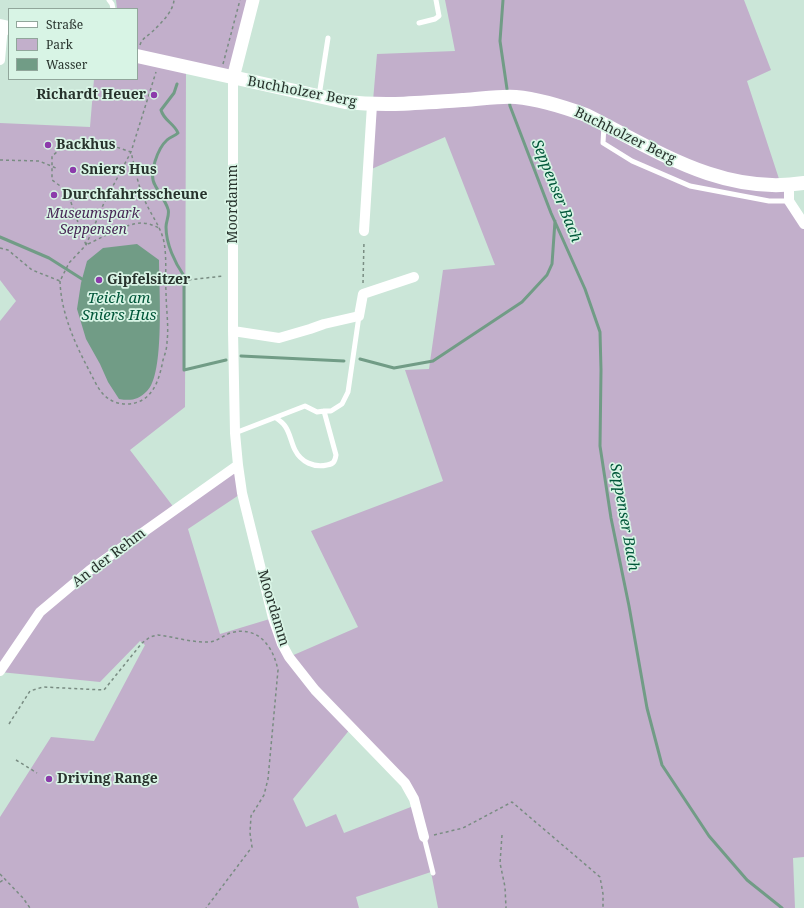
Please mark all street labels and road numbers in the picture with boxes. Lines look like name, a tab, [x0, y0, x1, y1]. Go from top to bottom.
street label: Buchholzer Berg	[246, 73, 358, 111]
street label: Buchholzer Berg	[572, 104, 678, 168]
street label: Moordamm	[225, 165, 241, 243]
street label: An der Rehm	[69, 525, 149, 591]
street label: Moordamm	[253, 568, 293, 648]

